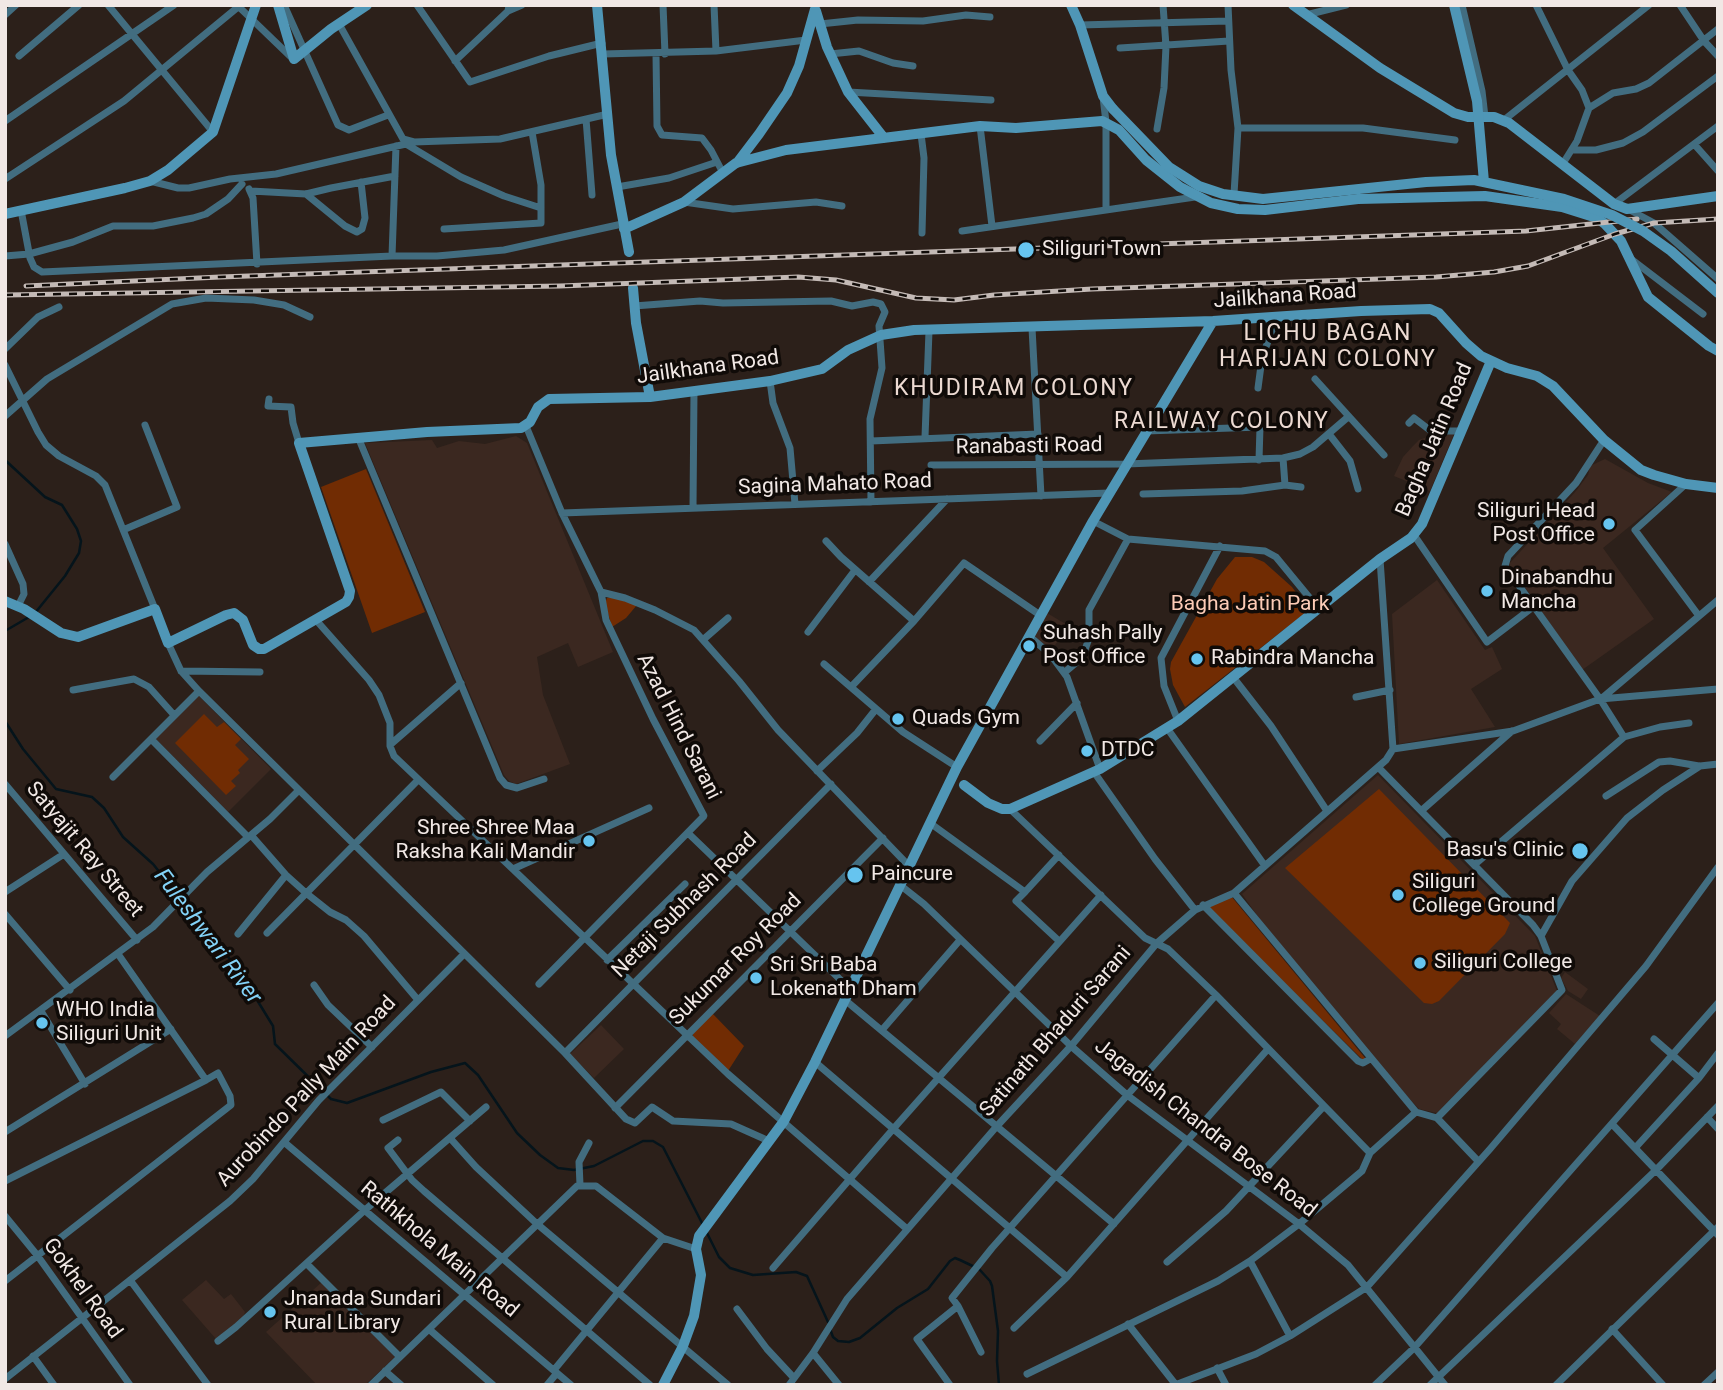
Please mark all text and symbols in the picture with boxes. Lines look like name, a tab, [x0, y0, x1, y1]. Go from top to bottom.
place label: Siliguri Town	[1042, 237, 1161, 263]
marker: Siliguri Town	[1016, 240, 1036, 260]
street label: Jailkhana Road	[1213, 279, 1357, 315]
district label: LICHU BAGAN HARIJAN COLONY	[1221, 320, 1435, 374]
street label: Jailkhana Road	[635, 346, 781, 390]
street label: Bagha Jatin Road	[1391, 359, 1479, 521]
district label: KHUDIRAM COLONY	[896, 375, 1132, 403]
district label: RAILWAY COLONY	[1116, 408, 1328, 436]
street label: Ranabasti Road	[955, 433, 1103, 461]
street label: Sagina Mahato Road	[738, 469, 932, 501]
place label: Siliguri Head Post Office	[1477, 499, 1595, 549]
marker: Siliguri Head Post Office	[1601, 516, 1617, 532]
place label: Dinabandhu Mancha	[1501, 566, 1613, 616]
marker: Dinabandhu Mancha	[1479, 583, 1495, 599]
park label: Bagha Jatin Park	[1171, 592, 1329, 618]
place label: Suhash Pally Post Office	[1043, 621, 1162, 671]
marker: Suhash Pally Post Office	[1021, 638, 1037, 654]
place label: Rabindra Mancha	[1211, 646, 1374, 672]
street label: Azad Hind Sarani	[630, 650, 726, 804]
marker: Rabindra Mancha	[1189, 651, 1205, 667]
place label: Quads Gym	[912, 706, 1020, 732]
marker: Quads Gym	[890, 711, 906, 727]
place label: DTDC	[1101, 738, 1154, 764]
marker: DTDC	[1079, 743, 1095, 759]
street label: Satyajit Ray Street	[20, 777, 148, 923]
place label: Shree Shree Maa Raksha Kali Mandir	[396, 816, 575, 866]
street label: Netaji Subhash Road	[607, 828, 763, 984]
marker: Shree Shree Maa Raksha Kali Mandir	[581, 833, 597, 849]
place label: Basu's Clinic	[1447, 838, 1564, 864]
marker: Basu's Clinic	[1570, 841, 1590, 861]
place label: Paincure	[871, 862, 953, 888]
water label: Fuleshwari River	[147, 864, 267, 1010]
marker: Paincure	[845, 865, 865, 885]
place label: Siliguri College Ground	[1412, 870, 1555, 920]
marker: Siliguri College Ground	[1390, 887, 1406, 903]
street label: Sukumar Roy Road	[665, 889, 807, 1031]
street label: Satinath Bhaduri Sarani	[975, 941, 1137, 1123]
place label: Siliguri College	[1434, 950, 1573, 976]
place label: Sri Sri Baba Lokenath Dham	[770, 953, 917, 1003]
marker: Siliguri College	[1412, 955, 1428, 971]
marker: Sri Sri Baba Lokenath Dham	[748, 970, 764, 986]
street label: Aurobindo Pally Main Road	[212, 991, 402, 1193]
place label: WHO India Siliguri Unit	[56, 998, 162, 1048]
marker: WHO India Siliguri Unit	[34, 1015, 50, 1031]
street label: Jagadish Chandra Bose Road	[1089, 1035, 1321, 1223]
street label: Rathkhola Main Road	[355, 1177, 523, 1323]
street label: Gokhel Road	[37, 1234, 127, 1344]
place label: Jnanada Sundari Rural Library	[284, 1287, 441, 1337]
marker: Jnanada Sundari Rural Library	[262, 1304, 278, 1320]

